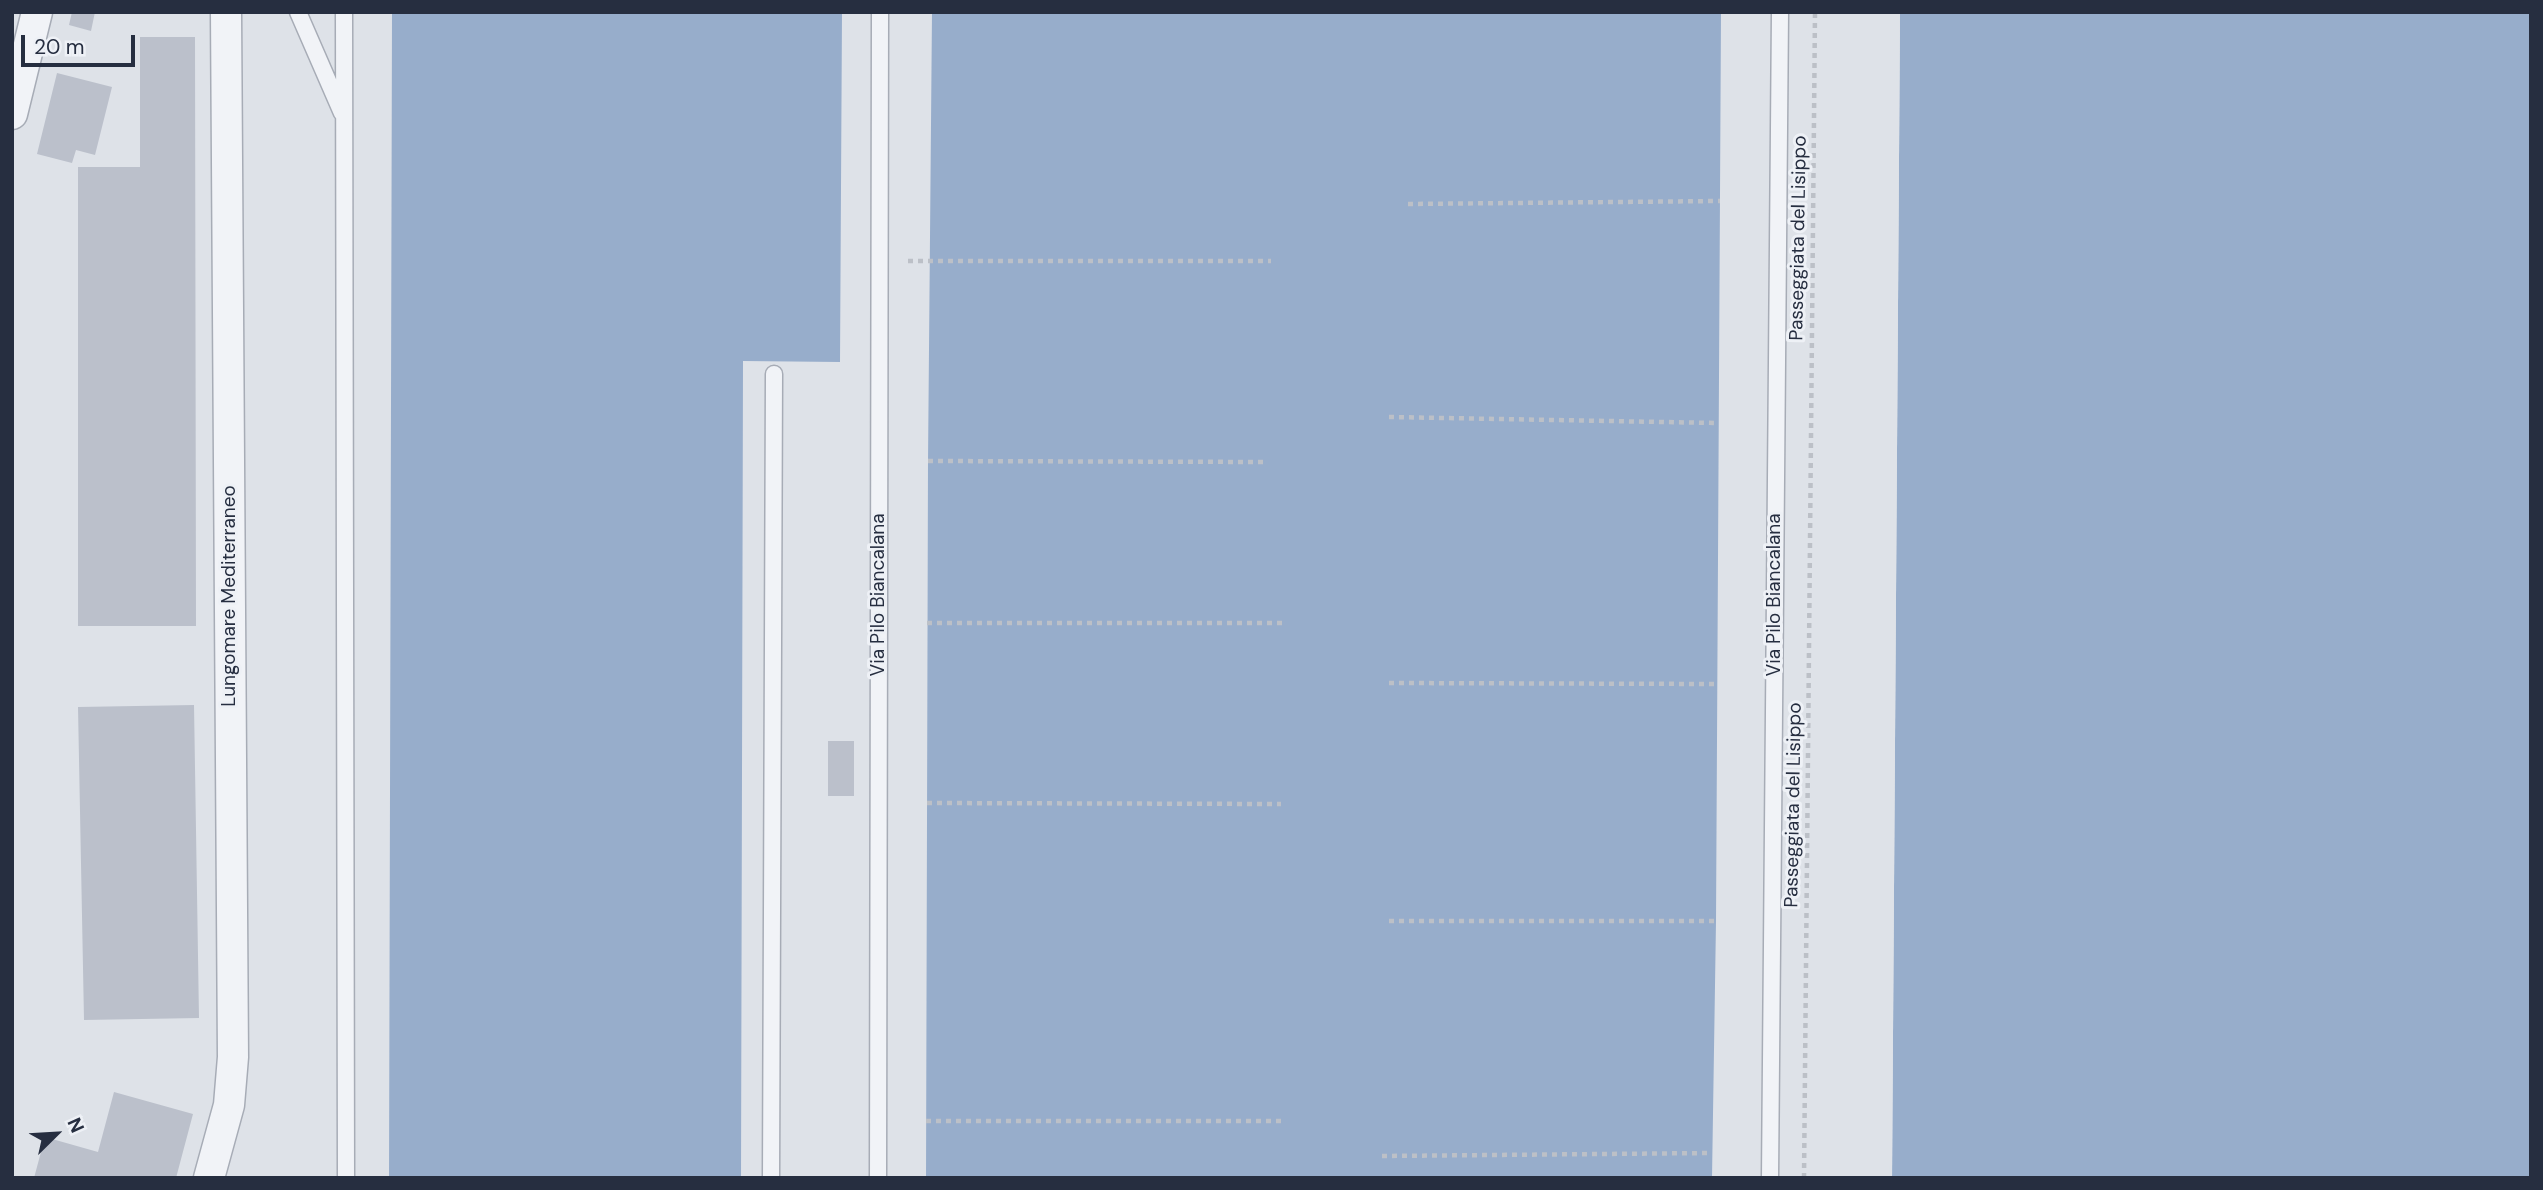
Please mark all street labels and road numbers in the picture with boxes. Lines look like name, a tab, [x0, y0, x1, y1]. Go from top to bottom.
street label: Passeggiata del Lisippo	[1786, 135, 1812, 341]
street label: Lungomare Mediterraneo	[219, 485, 241, 707]
street label: Via Pilo Biancalana	[868, 513, 890, 677]
street label: Via Pilo Biancalana	[1764, 513, 1786, 677]
street label: Passeggiata del Lisippo	[1781, 702, 1807, 908]

